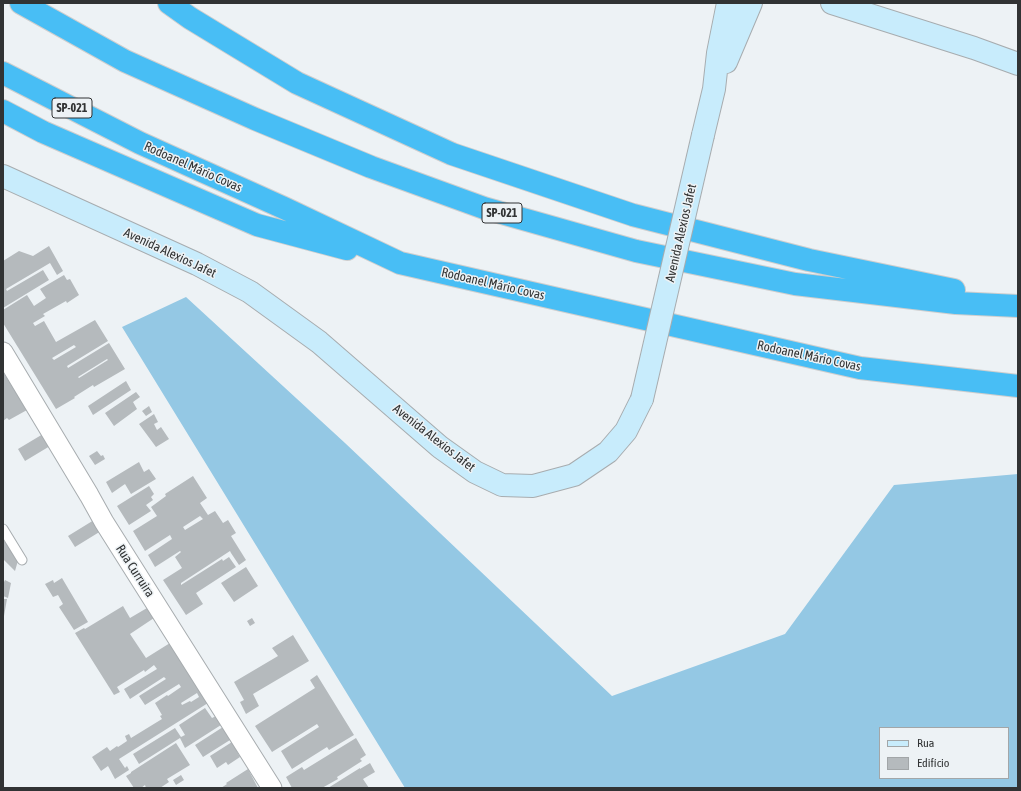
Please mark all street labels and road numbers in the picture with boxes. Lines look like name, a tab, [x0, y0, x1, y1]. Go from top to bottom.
road number: SP-021	[52, 98, 92, 118]
street label: Rodoanel Mário Covas	[142, 138, 244, 196]
street label: Avenida Alexios Jafet	[662, 182, 700, 284]
road number: SP-021	[482, 203, 522, 223]
street label: Avenida Alexios Jafet	[121, 225, 219, 281]
street label: Rodoanel Mário Covas	[440, 265, 546, 303]
street label: Rodoanel Mário Covas	[756, 337, 862, 375]
street label: Avenida Alexios Jafet	[390, 401, 478, 475]
street label: Rua Curruira	[112, 542, 158, 600]

